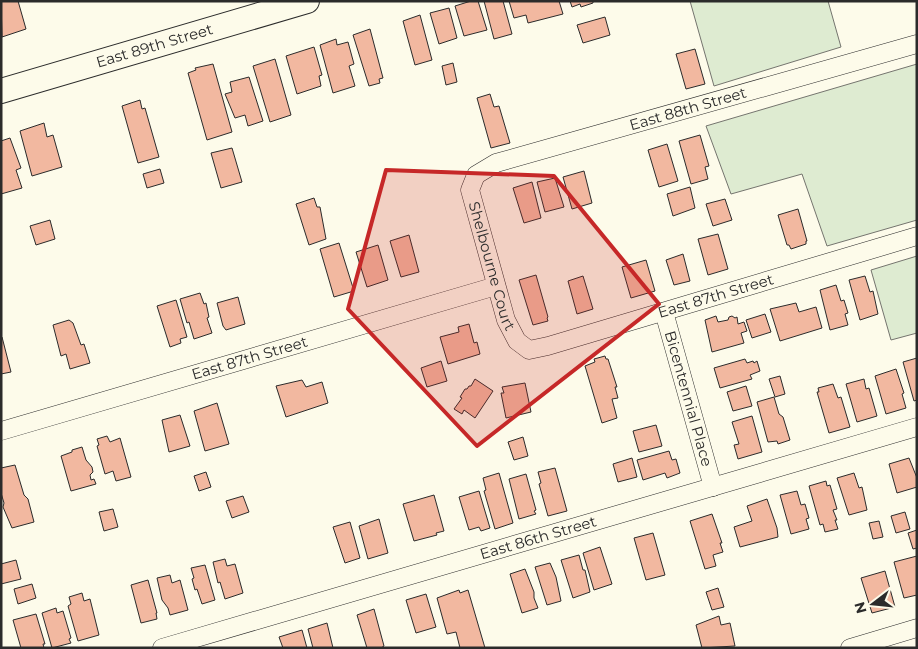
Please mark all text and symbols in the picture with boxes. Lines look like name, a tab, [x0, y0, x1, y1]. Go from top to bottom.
street label: East 89th Street	[94, 19, 215, 71]
street label: East 88th Street	[627, 83, 749, 134]
street label: Shelbourne Court	[465, 199, 520, 334]
street label: East 87th Street	[655, 269, 776, 322]
street label: Bicentennial Place	[661, 329, 717, 468]
street label: East 87th Street	[189, 332, 310, 384]
street label: East 86th Street	[478, 511, 599, 563]
north arrow	[848, 579, 898, 629]
text: N	[850, 600, 871, 616]

